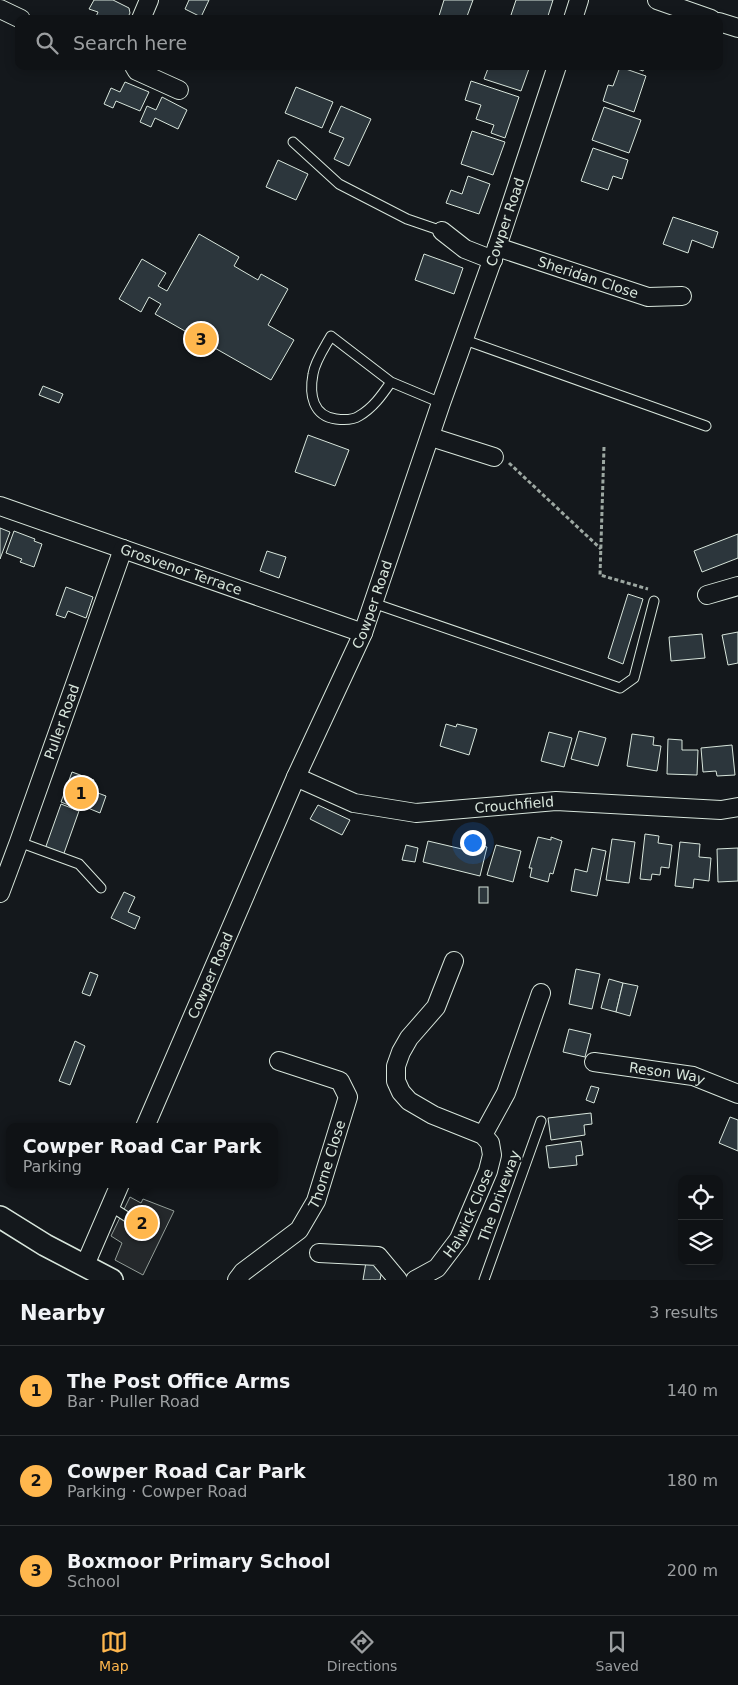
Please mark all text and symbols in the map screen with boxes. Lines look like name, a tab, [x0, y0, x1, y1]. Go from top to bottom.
search box	[15, 15, 723, 70]
icon: search	[33, 29, 61, 57]
text: Search here	[73, 32, 187, 54]
street label: Cowper Road	[483, 175, 527, 269]
street label: Sheridan Close	[536, 253, 641, 301]
pin: 3	[185, 320, 217, 358]
street label: Grosvenor Terrace	[118, 541, 244, 598]
street label: Cowper Road	[349, 558, 395, 651]
street label: Puller Road	[41, 682, 82, 762]
pin: 1	[65, 774, 97, 812]
street label: Crouchfield	[474, 793, 555, 816]
your location	[460, 830, 486, 856]
street label: Cowper Road	[185, 930, 236, 1021]
street label: Reson Way	[628, 1059, 707, 1088]
street label: Thorne Close	[305, 1118, 348, 1212]
popup	[6, 1123, 278, 1188]
text: Cowper Road Car Park	[23, 1135, 261, 1157]
street label: The Driveway	[475, 1148, 523, 1245]
text: Parking	[23, 1157, 82, 1176]
street label: Halwick Close	[440, 1166, 496, 1260]
map controls	[678, 1175, 723, 1265]
button: locate	[678, 1175, 723, 1220]
pin: 2	[126, 1204, 158, 1242]
button: layers	[678, 1220, 723, 1265]
text: Nearby	[20, 1301, 105, 1325]
text: 3 results	[649, 1303, 718, 1322]
text: The Post Office Arms	[67, 1370, 290, 1392]
text: 1	[30, 1381, 42, 1400]
text: 140 m	[667, 1381, 718, 1400]
text: Bar · Puller Road	[67, 1392, 200, 1411]
text: Cowper Road Car Park	[67, 1460, 306, 1482]
text: 2	[30, 1471, 42, 1490]
text: 180 m	[667, 1471, 718, 1490]
text: Parking · Cowper Road	[67, 1482, 247, 1501]
text: Boxmoor Primary School	[67, 1550, 331, 1572]
text: 3	[30, 1561, 42, 1580]
text: 200 m	[667, 1561, 718, 1580]
text: School	[67, 1572, 120, 1591]
tab: Map	[99, 1628, 129, 1674]
tab: Directions	[327, 1628, 397, 1674]
tab: Saved	[596, 1628, 639, 1674]

